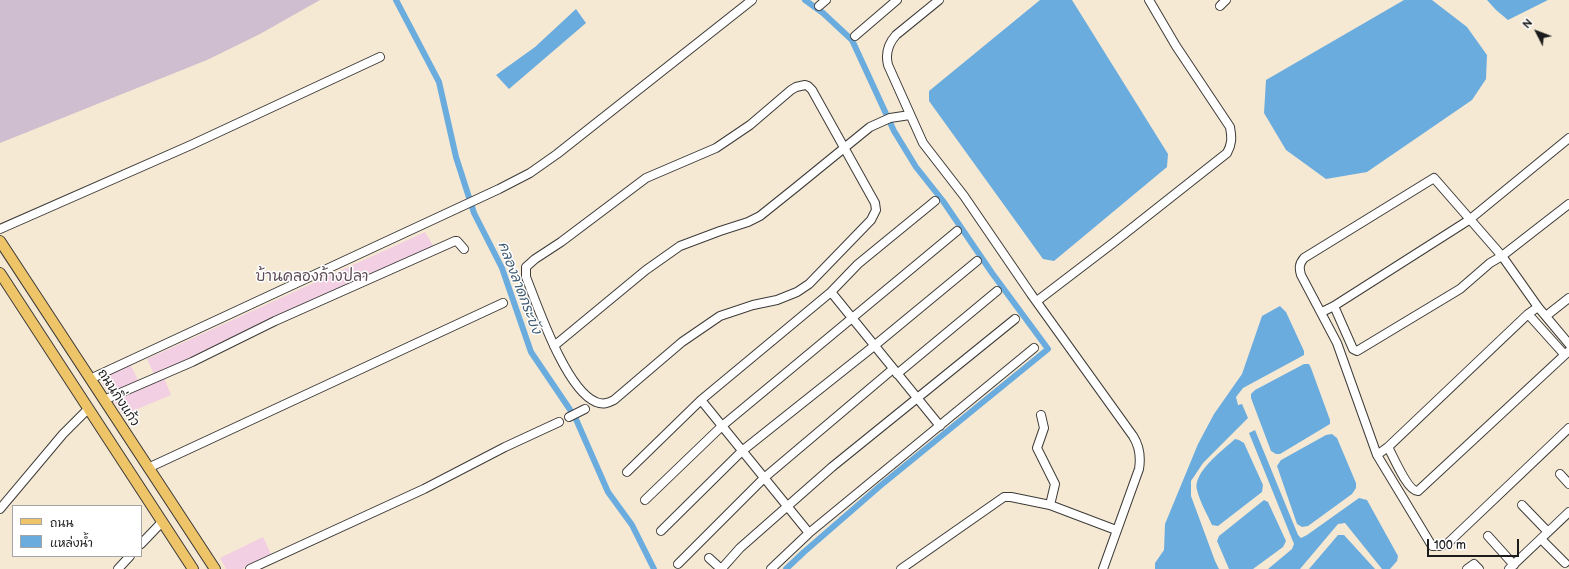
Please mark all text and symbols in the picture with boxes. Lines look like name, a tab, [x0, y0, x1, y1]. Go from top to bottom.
north arrow	[1517, 12, 1557, 52]
text: N	[1520, 16, 1535, 31]
water label: คลองลาดกระบัง	[494, 240, 544, 336]
district label: บ้านคลองก้างปลา	[255, 268, 369, 286]
street label: ถนนกิ่งแก้ว	[94, 366, 142, 430]
legend	[12, 505, 142, 557]
text: ถนน	[50, 516, 74, 531]
scale bar	[1429, 531, 1521, 557]
text: แหล่งน้ำ	[50, 536, 93, 551]
text: 100 m	[1434, 538, 1466, 553]

